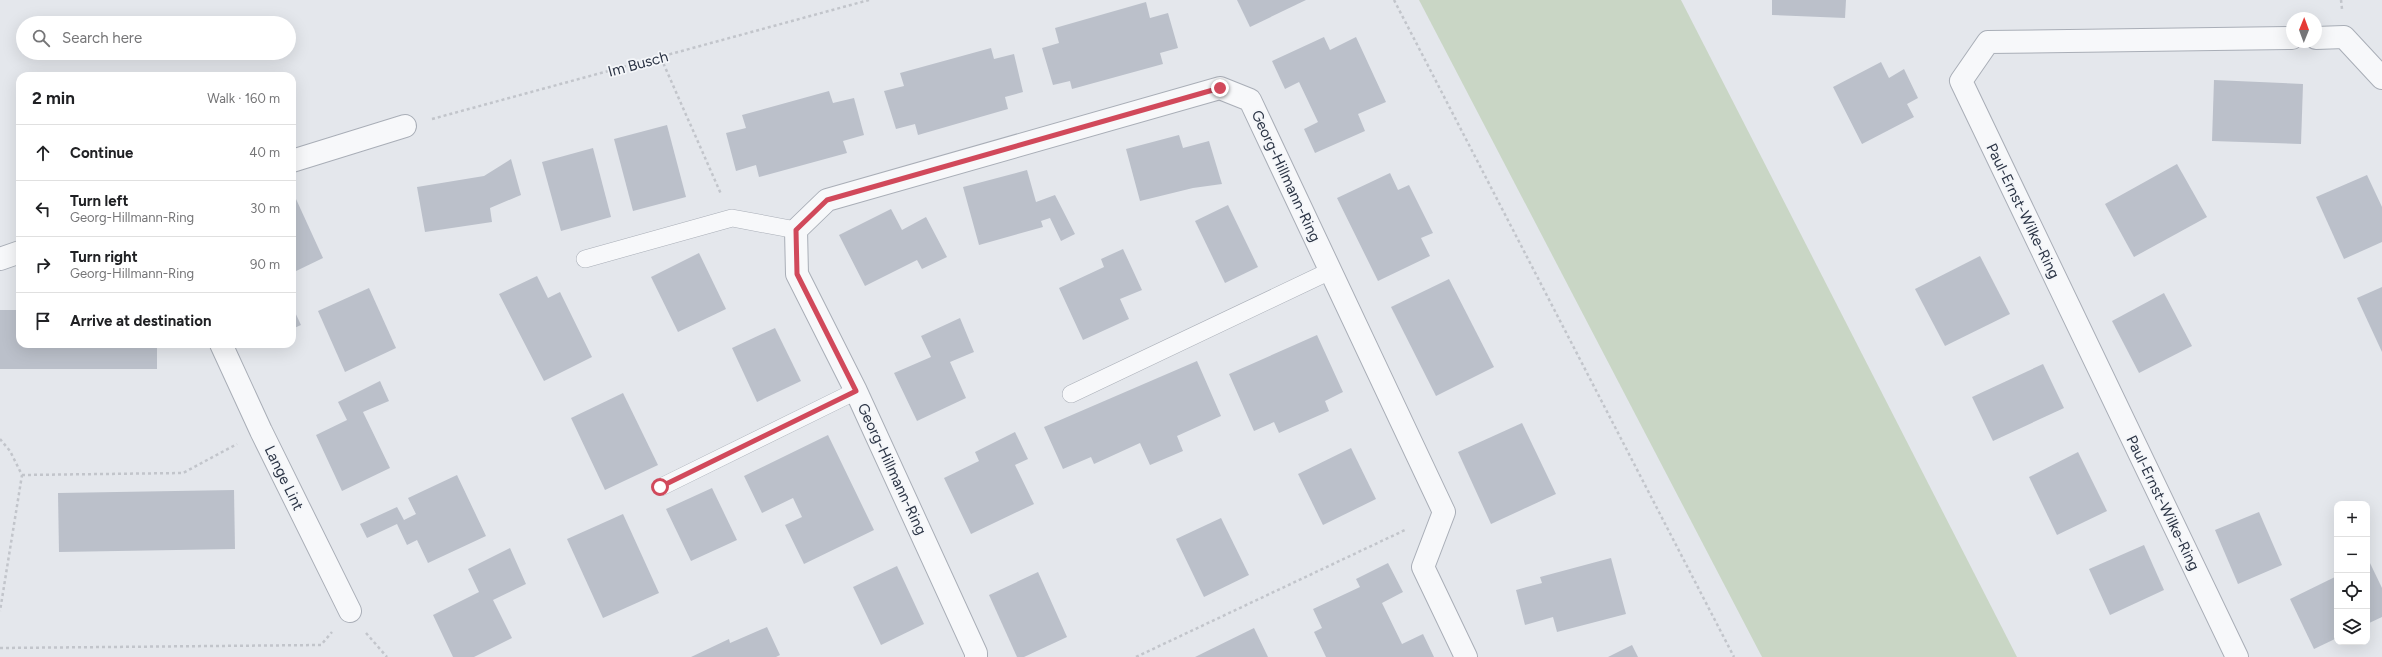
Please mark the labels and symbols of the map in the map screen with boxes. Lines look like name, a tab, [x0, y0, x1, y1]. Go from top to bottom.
north arrow	[2286, 12, 2322, 48]
street label: Im Busch	[606, 47, 670, 81]
route end	[1211, 79, 1229, 97]
street label: Georg-Hillmann-Ring	[1248, 107, 1324, 245]
street label: Paul-Ernst-Wilke-Ring	[1982, 140, 2064, 282]
street label: Georg-Hillmann-Ring	[854, 400, 930, 538]
street label: Paul-Ernst-Wilke-Ring	[2122, 432, 2204, 574]
street label: Lange Lint	[261, 443, 308, 514]
route start	[651, 478, 669, 496]

